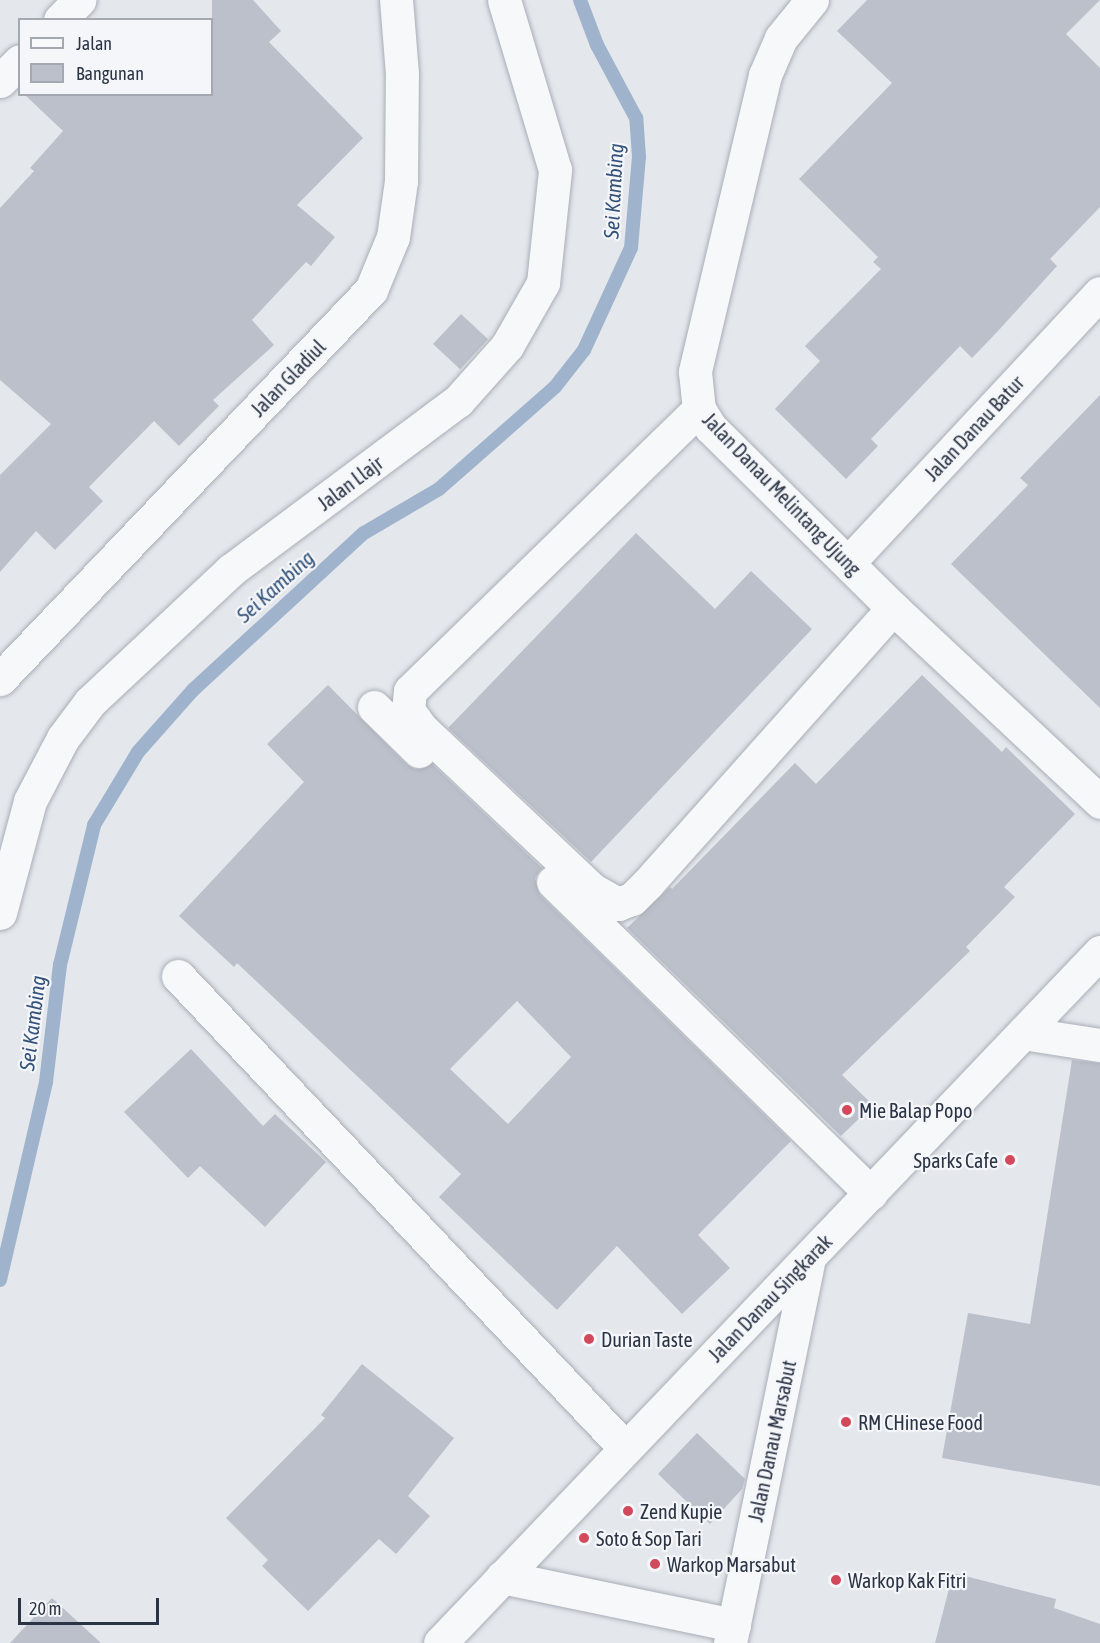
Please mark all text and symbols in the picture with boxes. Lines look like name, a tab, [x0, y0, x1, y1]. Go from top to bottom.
legend	[18, 18, 213, 96]
text: Jalan	[76, 33, 112, 54]
text: Bangunan	[76, 63, 144, 84]
water label: Sei Kambing	[598, 143, 628, 239]
street label: Jalan Gladiul	[246, 335, 330, 421]
street label: Jalan Danau Batur	[919, 371, 1029, 485]
street label: Jalan Danau Melintang Ujung	[698, 408, 866, 580]
street label: Jalan Llajr	[313, 451, 387, 515]
water label: Sei Kambing	[231, 545, 319, 627]
water label: Sei Kambing	[14, 974, 50, 1072]
place label: Mie Balap Popo	[859, 1098, 972, 1122]
marker: Mie Balap Popo	[840, 1103, 854, 1117]
place label: Sparks Cafe	[913, 1148, 998, 1172]
marker: Sparks Cafe	[1003, 1153, 1017, 1167]
street label: Jalan Danau Singkarak	[703, 1229, 837, 1367]
place label: Durian Taste	[601, 1327, 692, 1351]
marker: Durian Taste	[582, 1332, 596, 1346]
street label: Jalan Danau Marsabut	[743, 1358, 801, 1524]
place label: RM CHinese Food	[858, 1410, 983, 1434]
marker: RM CHinese Food	[839, 1415, 853, 1429]
place label: Zend Kupie	[640, 1499, 722, 1523]
marker: Zend Kupie	[621, 1504, 635, 1518]
place label: Soto & Sop Tari	[596, 1526, 702, 1550]
marker: Soto & Sop Tari	[577, 1531, 591, 1545]
place label: Warkop Marsabut	[667, 1552, 796, 1576]
marker: Warkop Marsabut	[648, 1557, 662, 1571]
place label: Warkop Kak Fitri	[848, 1568, 966, 1592]
marker: Warkop Kak Fitri	[829, 1573, 843, 1587]
scale bar	[21, 1586, 162, 1624]
text: 20 m	[29, 1598, 61, 1619]

